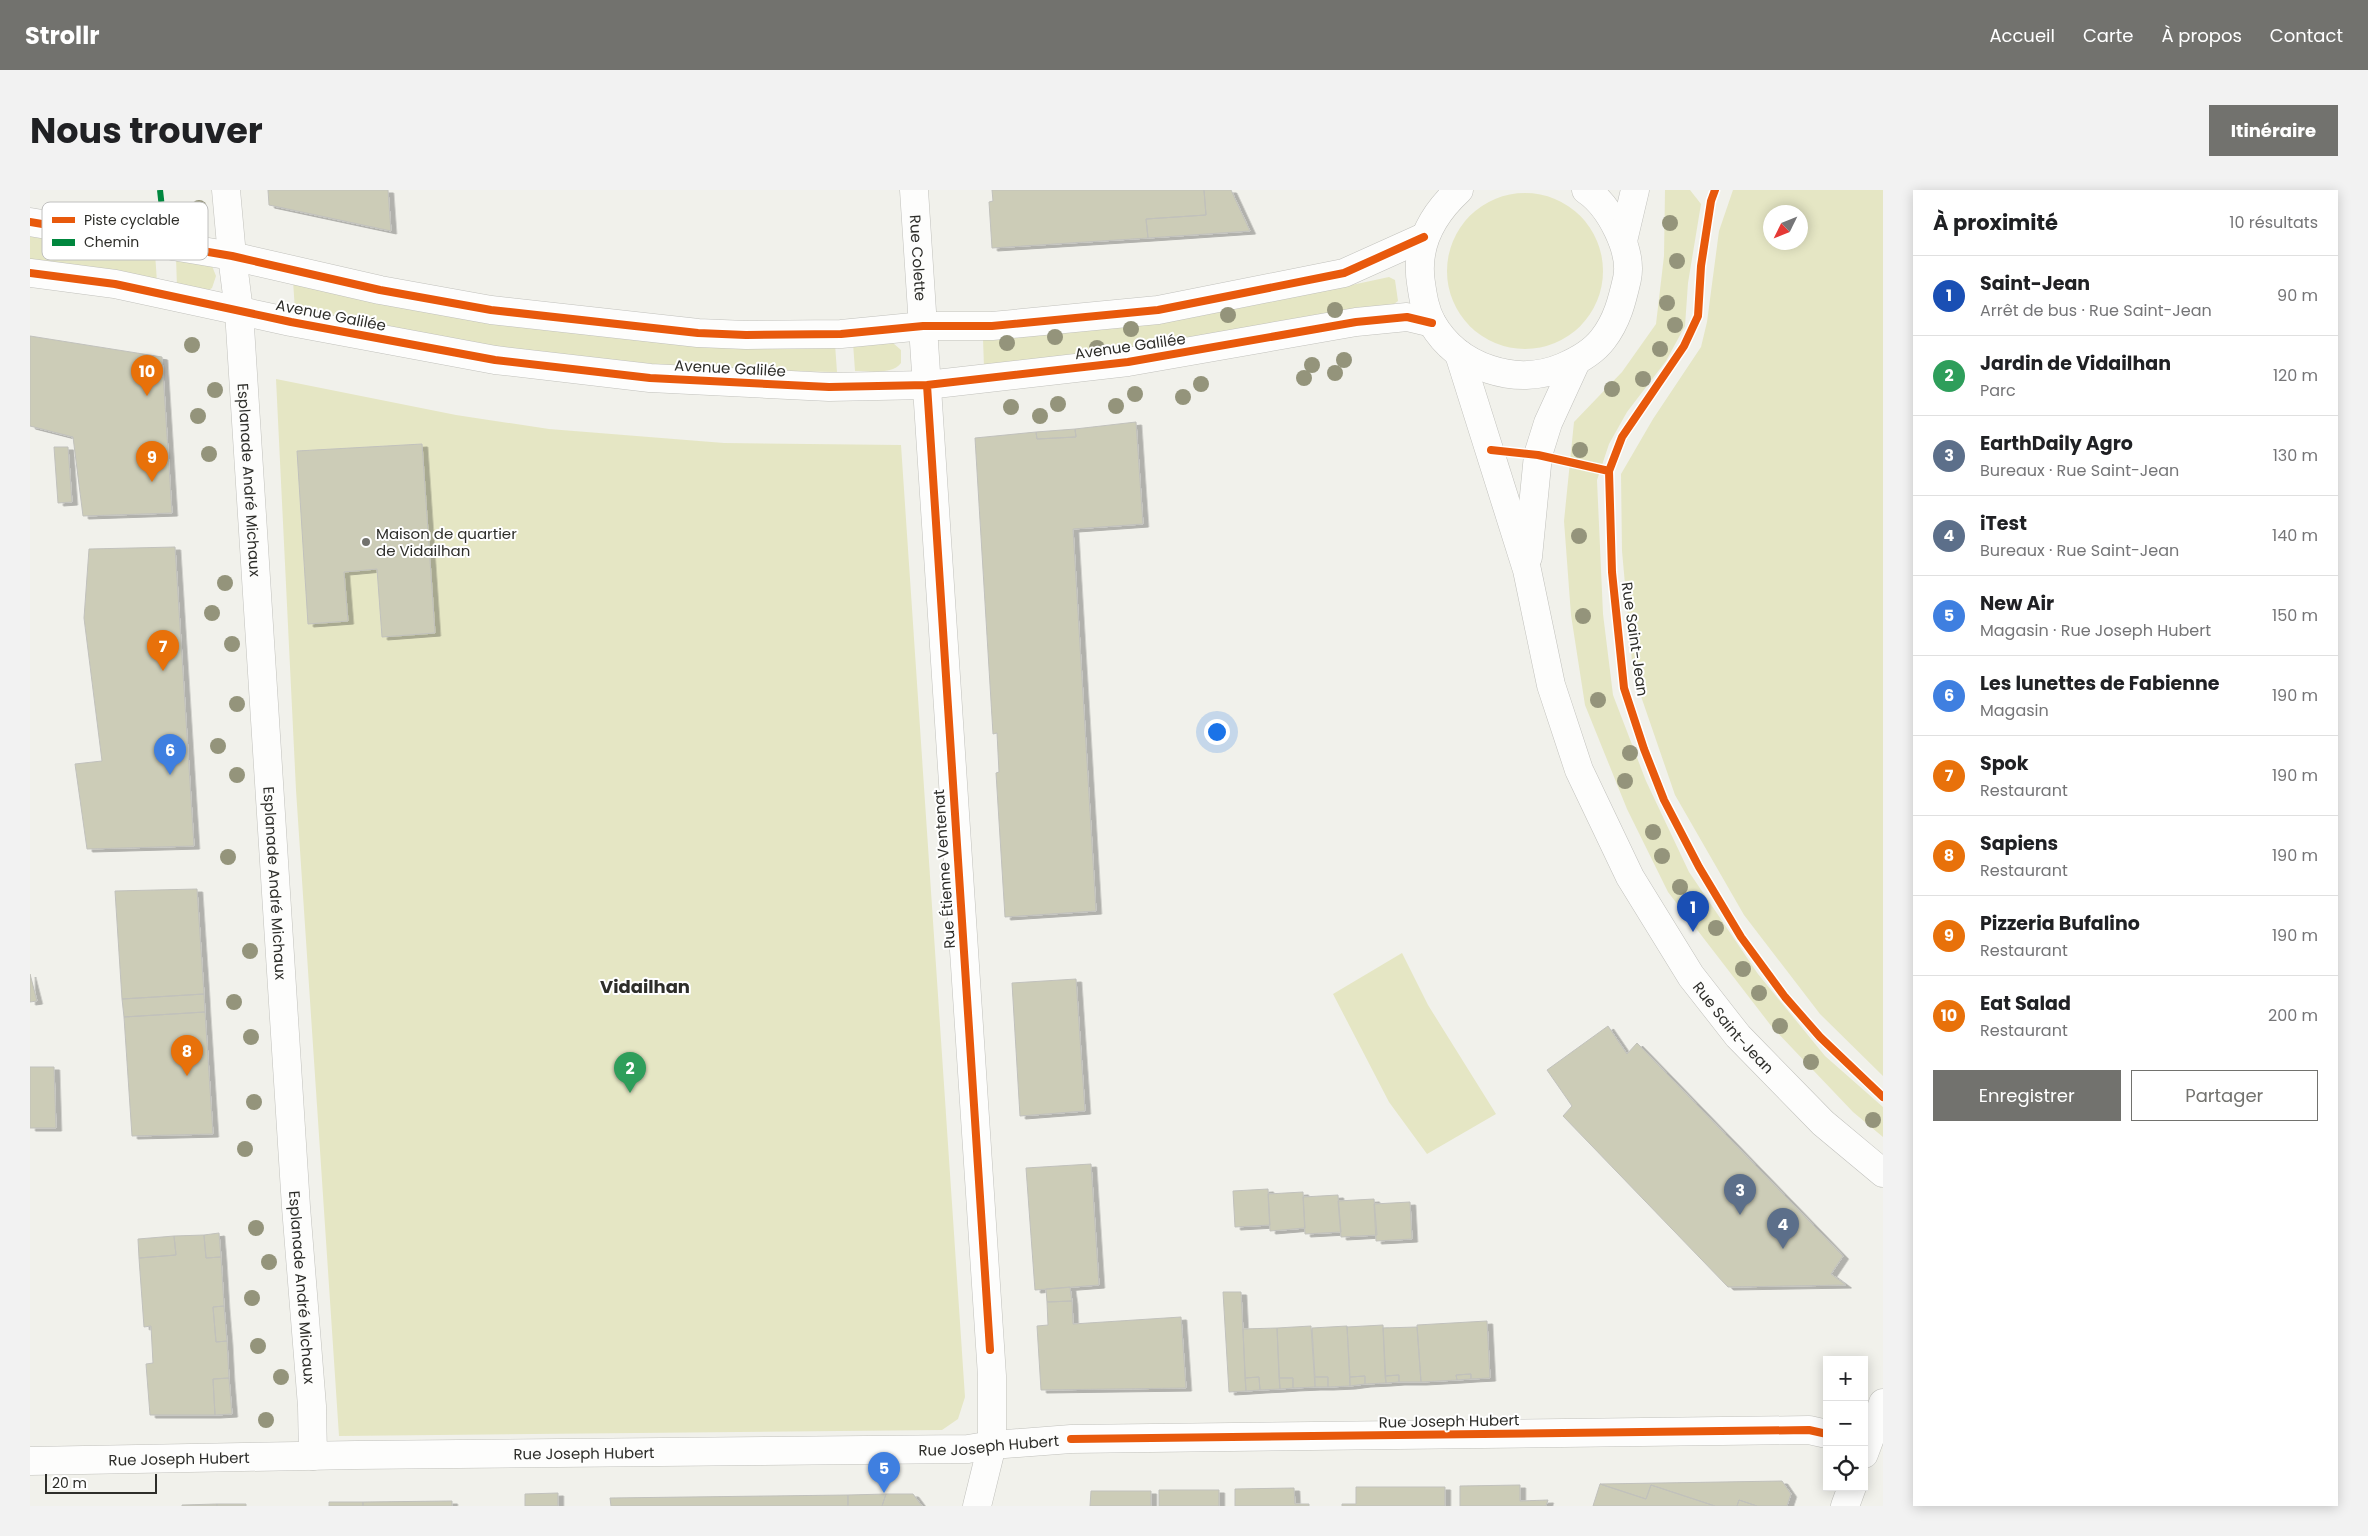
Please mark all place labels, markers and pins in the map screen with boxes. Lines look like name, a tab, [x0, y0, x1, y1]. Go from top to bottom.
pin: 10	[131, 355, 163, 396]
pin: 9	[136, 441, 168, 482]
place label: Maison de quartier de Vidailhan	[376, 523, 517, 561]
marker: Maison de quartier de Vidailhan	[360, 536, 372, 548]
pin: 7	[147, 630, 179, 671]
pin: 6	[154, 734, 186, 775]
pin: 1	[1677, 891, 1709, 932]
pin: 8	[171, 1035, 203, 1076]
pin: 2	[614, 1052, 646, 1093]
pin: 3	[1724, 1174, 1756, 1215]
pin: 4	[1767, 1208, 1799, 1249]
pin: 5	[868, 1452, 900, 1493]

